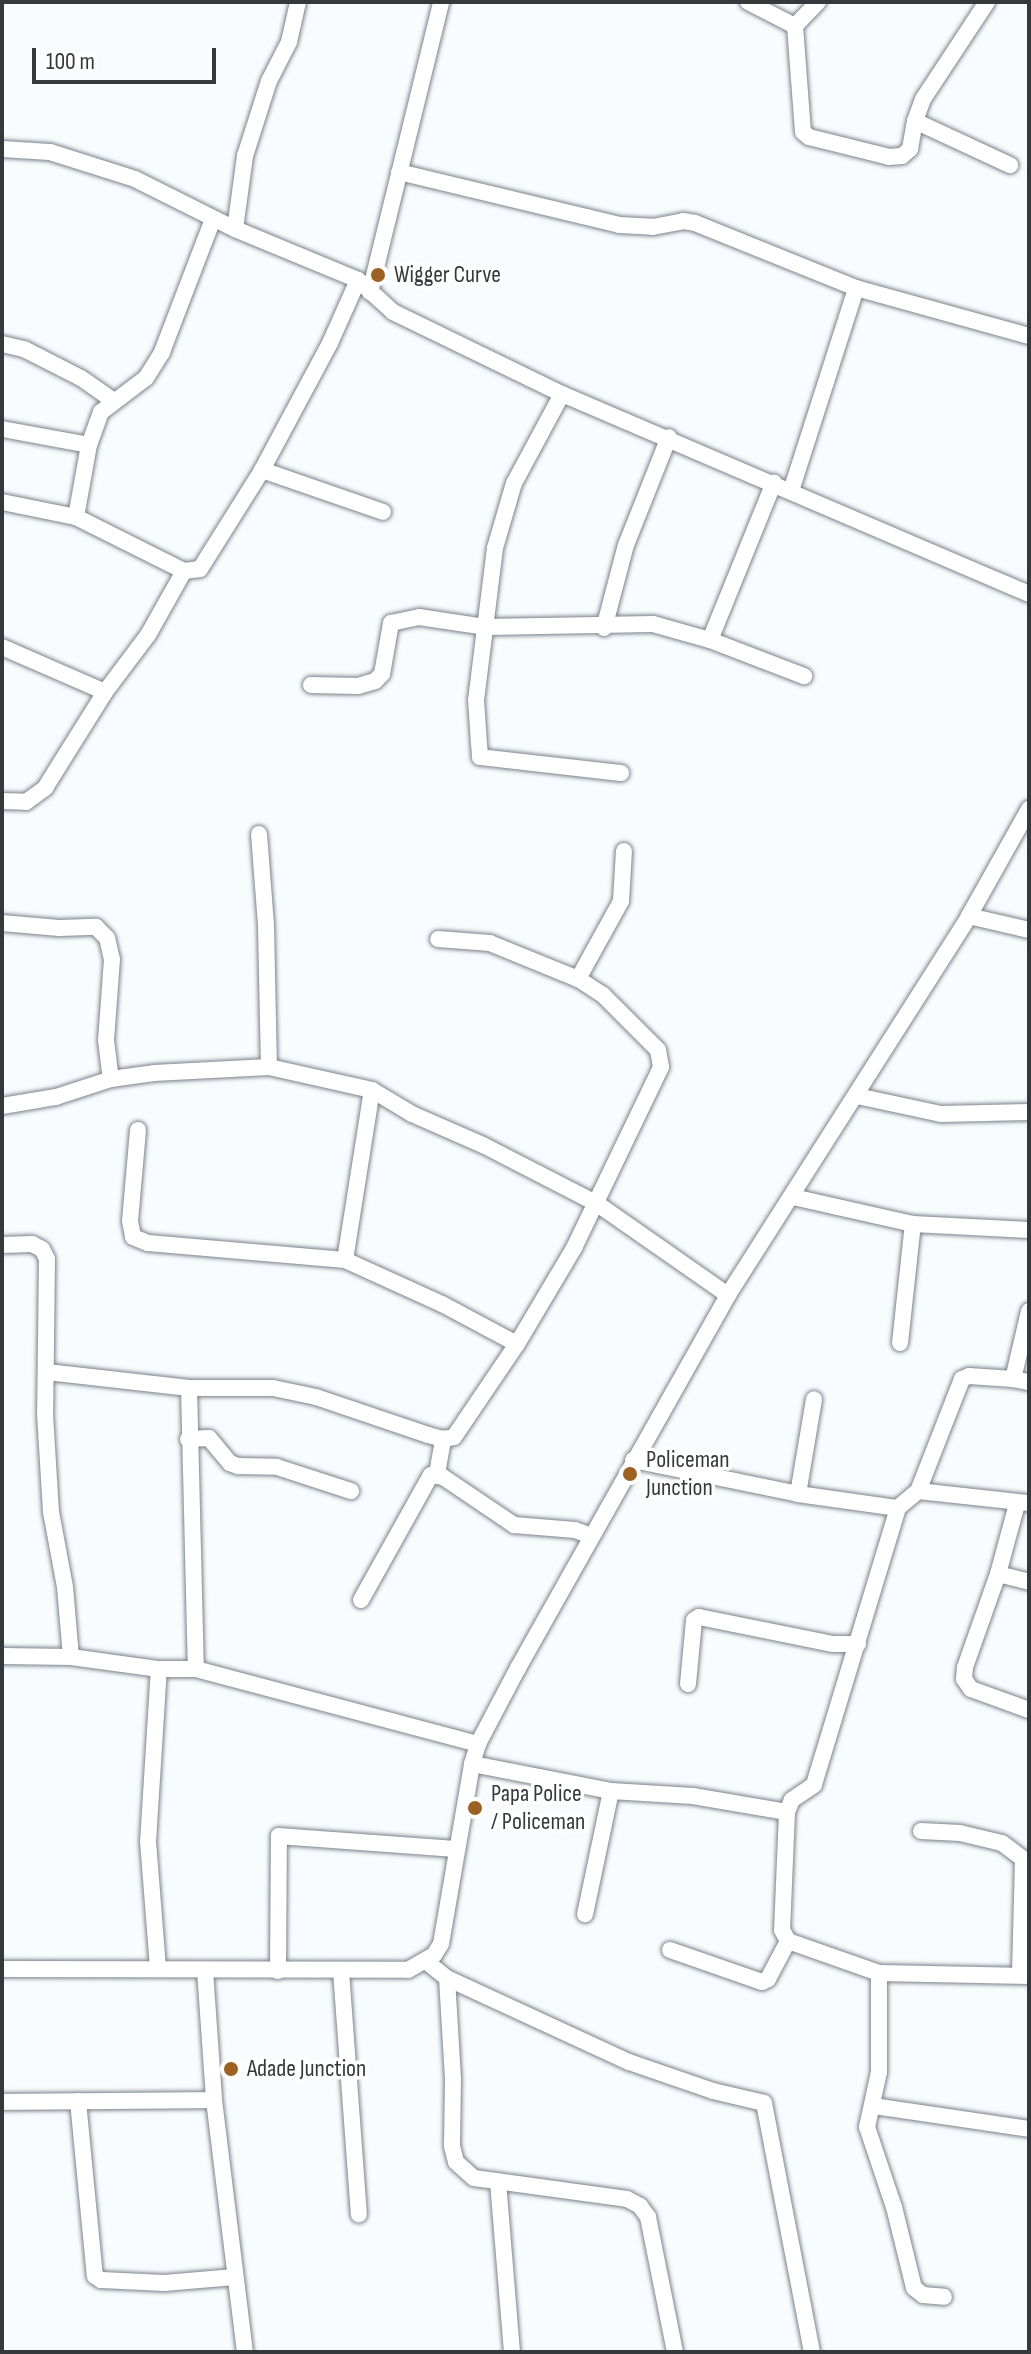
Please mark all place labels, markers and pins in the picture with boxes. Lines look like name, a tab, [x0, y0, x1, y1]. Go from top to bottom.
place label: Wigger Curve	[394, 261, 501, 289]
marker: Wigger Curve	[369, 266, 387, 284]
place label: Policeman Junction	[646, 1446, 730, 1502]
marker: Policeman Junction	[621, 1465, 639, 1483]
place label: Papa Police / Policeman	[491, 1780, 585, 1836]
marker: Papa Police / Policeman	[466, 1799, 484, 1817]
place label: Adade Junction	[247, 2055, 366, 2083]
marker: Adade Junction	[222, 2060, 240, 2078]

